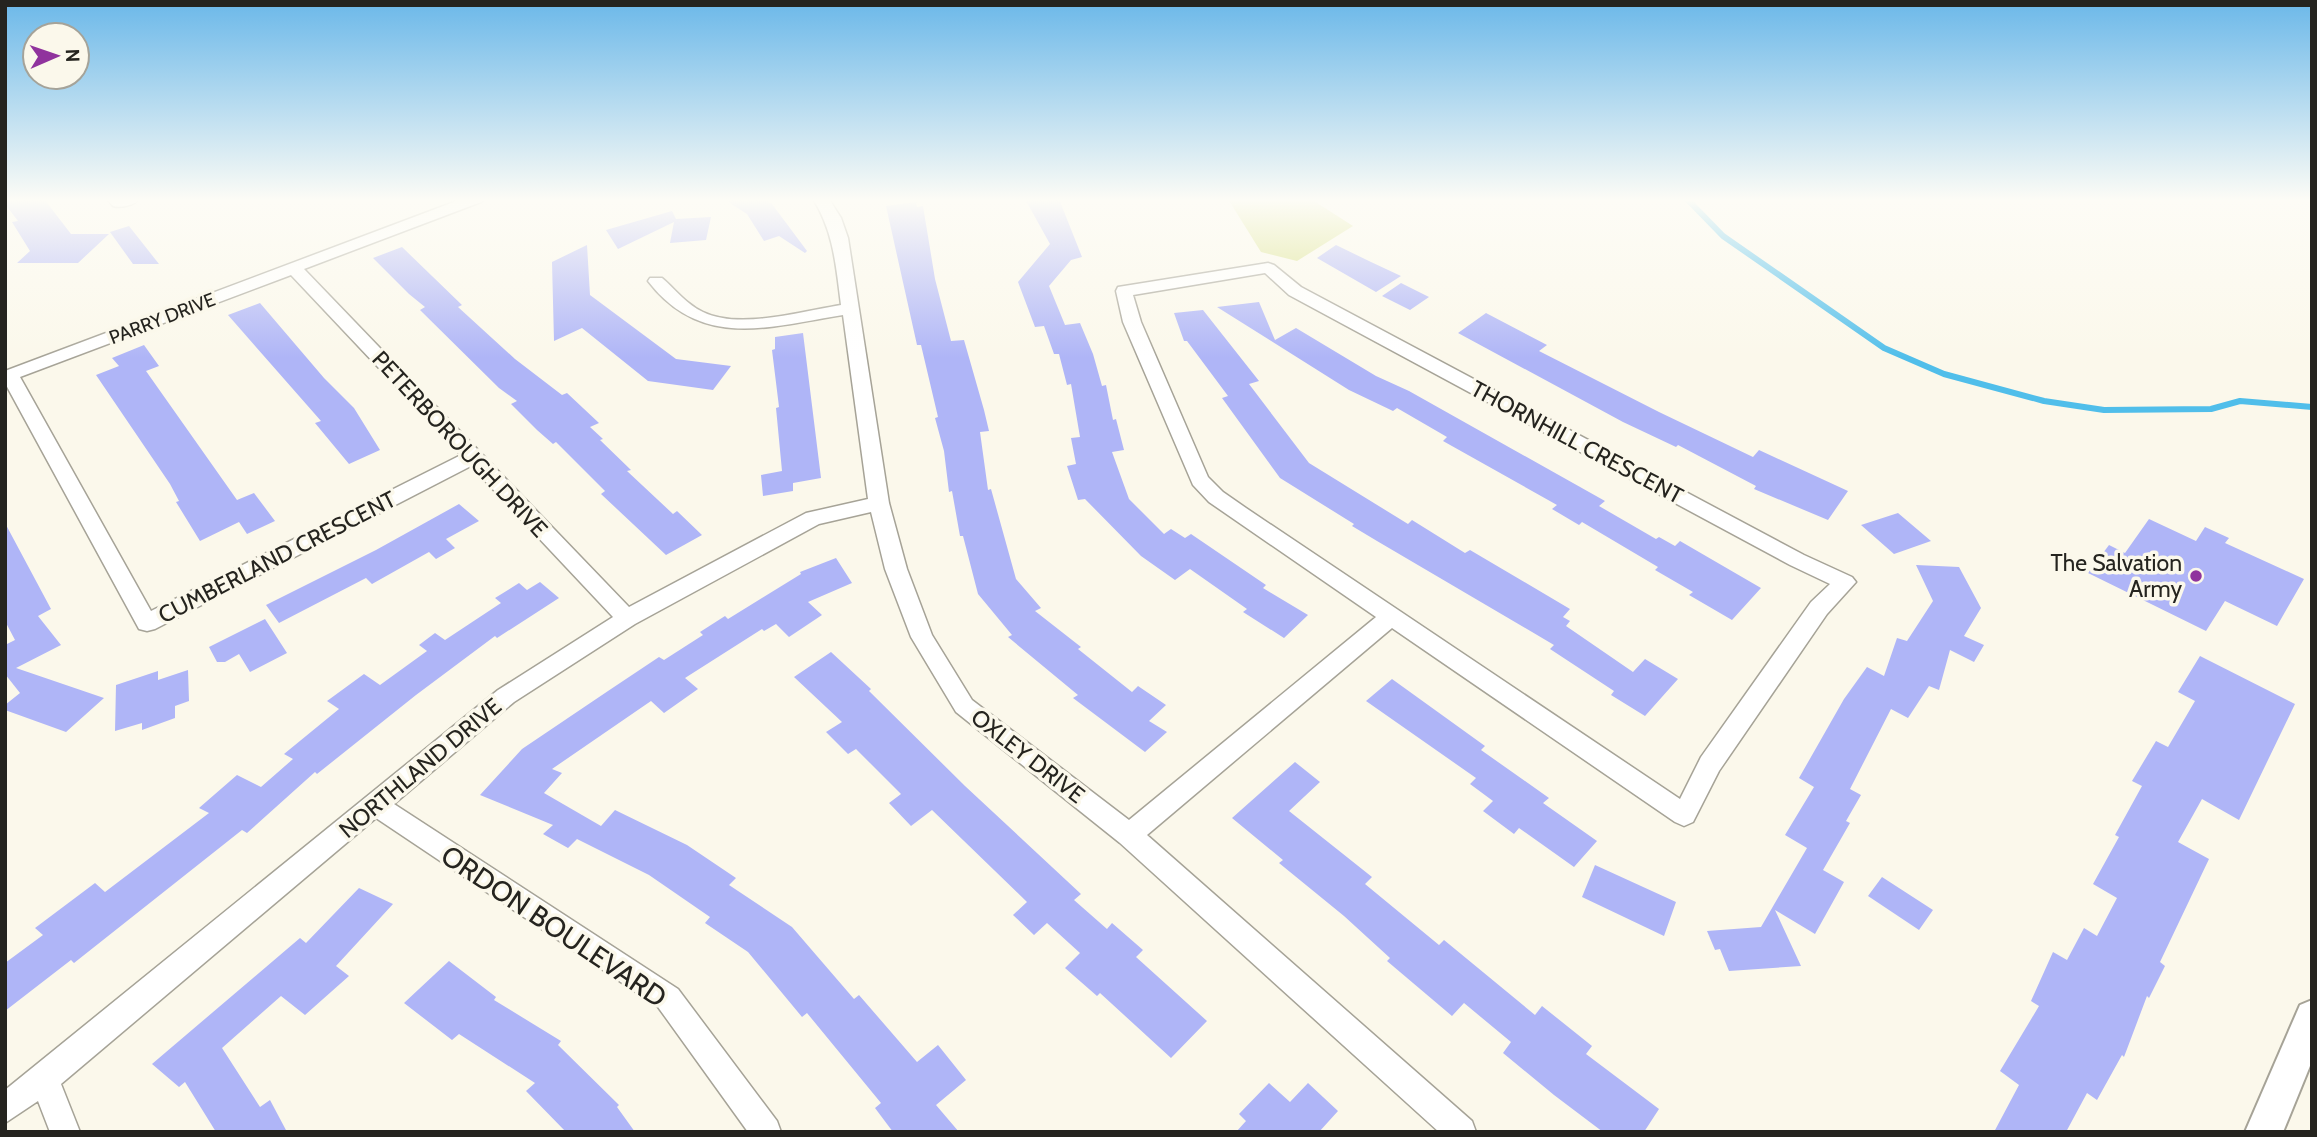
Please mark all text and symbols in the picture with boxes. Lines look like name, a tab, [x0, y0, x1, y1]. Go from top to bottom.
north arrow	[21, 21, 91, 91]
text: N	[61, 48, 84, 63]
street label: PARRY DRIVE	[106, 288, 218, 349]
street label: PETERBOROUGH DRIVE	[366, 345, 554, 543]
street label: THORNHILL CRESCENT	[1466, 374, 1688, 510]
street label: CUMBERLAND CRESCENT	[154, 485, 400, 629]
place label: The Salvation Army	[2051, 549, 2182, 603]
marker: The Salvation Army	[2188, 568, 2204, 584]
street label: NORTHLAND DRIVE	[333, 692, 507, 844]
street label: OXLEY DRIVE	[966, 703, 1090, 809]
street label: ORDON BOULEVARD	[435, 838, 673, 1014]

